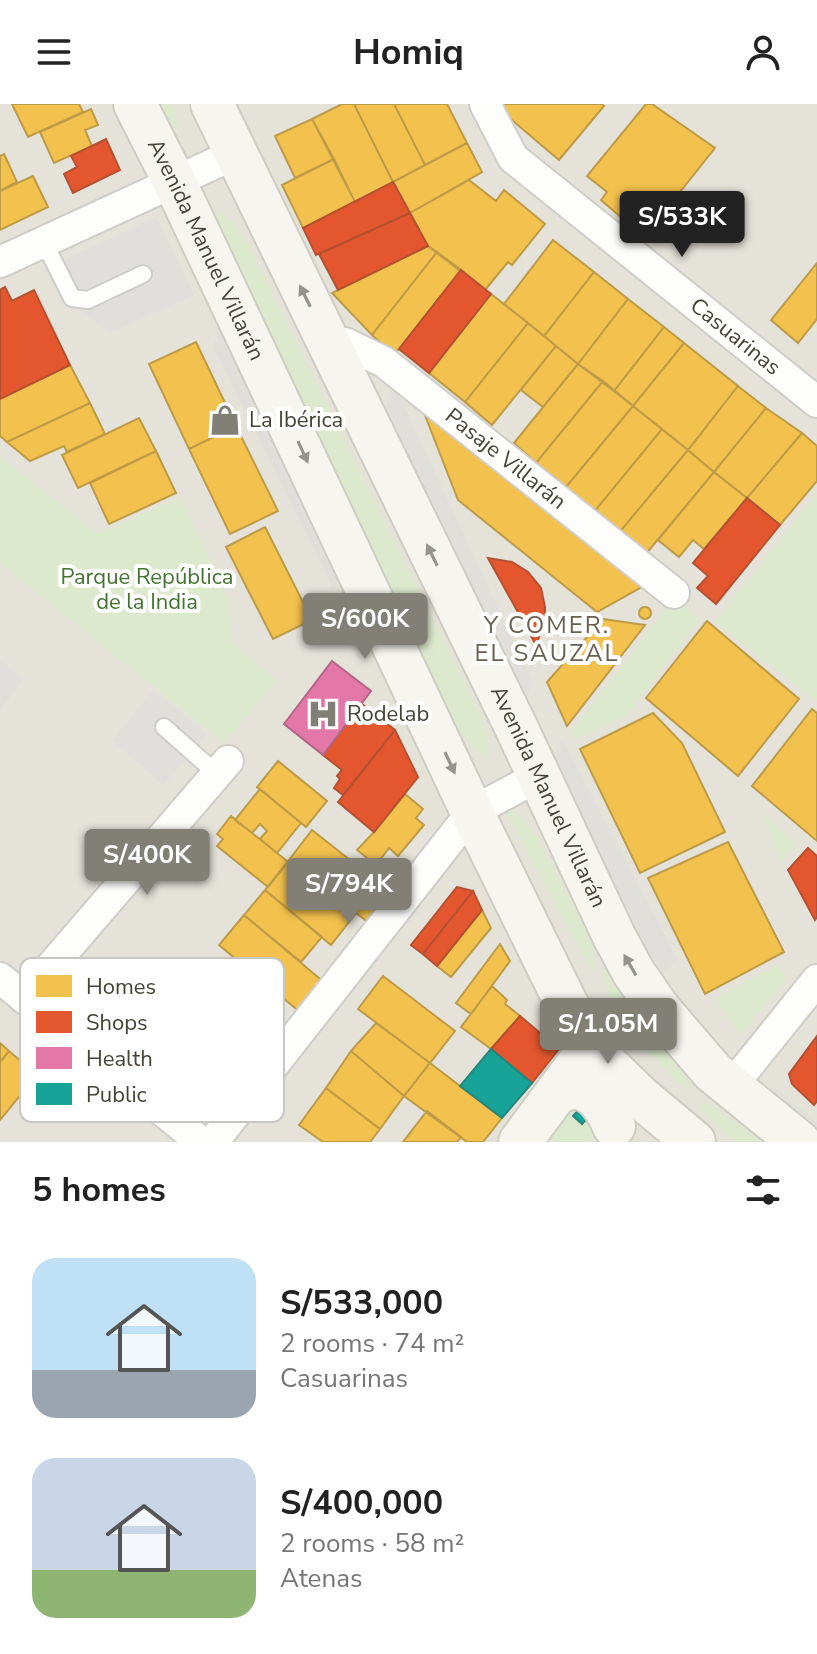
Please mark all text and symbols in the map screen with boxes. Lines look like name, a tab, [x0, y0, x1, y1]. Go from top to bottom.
text: Homiq	[353, 28, 464, 77]
icon: menu	[32, 30, 76, 74]
icon: person	[741, 30, 785, 74]
street label: Avenida Manuel Villarán	[140, 134, 272, 365]
pin: S/533K	[617, 191, 747, 259]
text: S/533K	[638, 199, 726, 234]
one-way arrow	[299, 284, 312, 307]
street label: Casuarinas	[684, 291, 787, 382]
street label: Pasaje Villarán	[439, 401, 572, 516]
shop icon: La Ibérica	[208, 403, 242, 437]
place label: La Ibérica	[249, 405, 343, 435]
one-way arrow	[296, 440, 310, 464]
one-way arrow	[425, 543, 439, 566]
park label: Parque República de la India	[61, 562, 233, 617]
pin: S/600K	[300, 593, 430, 661]
text: S/600K	[321, 601, 409, 636]
district label: Y COMER. EL SAUZAL	[474, 609, 620, 669]
street label: Avenida Manuel Villarán	[483, 681, 614, 913]
hospital icon: Rodelab	[306, 697, 340, 731]
place label: Rodelab	[347, 699, 429, 729]
one-way arrow	[443, 751, 457, 775]
pin: S/400K	[82, 829, 212, 897]
text: S/400K	[103, 837, 191, 872]
pin: S/794K	[284, 858, 414, 926]
text: S/794K	[305, 866, 393, 901]
one-way arrow	[623, 954, 637, 976]
legend	[20, 958, 284, 1122]
text: Homes	[86, 972, 156, 1002]
pin: S/1.05M	[534, 998, 682, 1066]
text: S/1.05M	[558, 1006, 658, 1041]
text: Shops	[86, 1008, 148, 1038]
text: Health	[86, 1044, 153, 1074]
text: Public	[86, 1080, 147, 1110]
text: 5 homes	[32, 1167, 166, 1213]
icon: filters	[741, 1168, 785, 1212]
text: S/533,000	[280, 1280, 443, 1326]
icon: home	[96, 1290, 192, 1386]
text: 2 rooms · 74 m²	[280, 1326, 464, 1361]
text: Casuarinas	[280, 1361, 408, 1396]
text: S/400,000	[280, 1480, 443, 1526]
icon: home	[96, 1490, 192, 1586]
text: 2 rooms · 58 m²	[280, 1526, 464, 1561]
text: Atenas	[280, 1561, 363, 1596]

